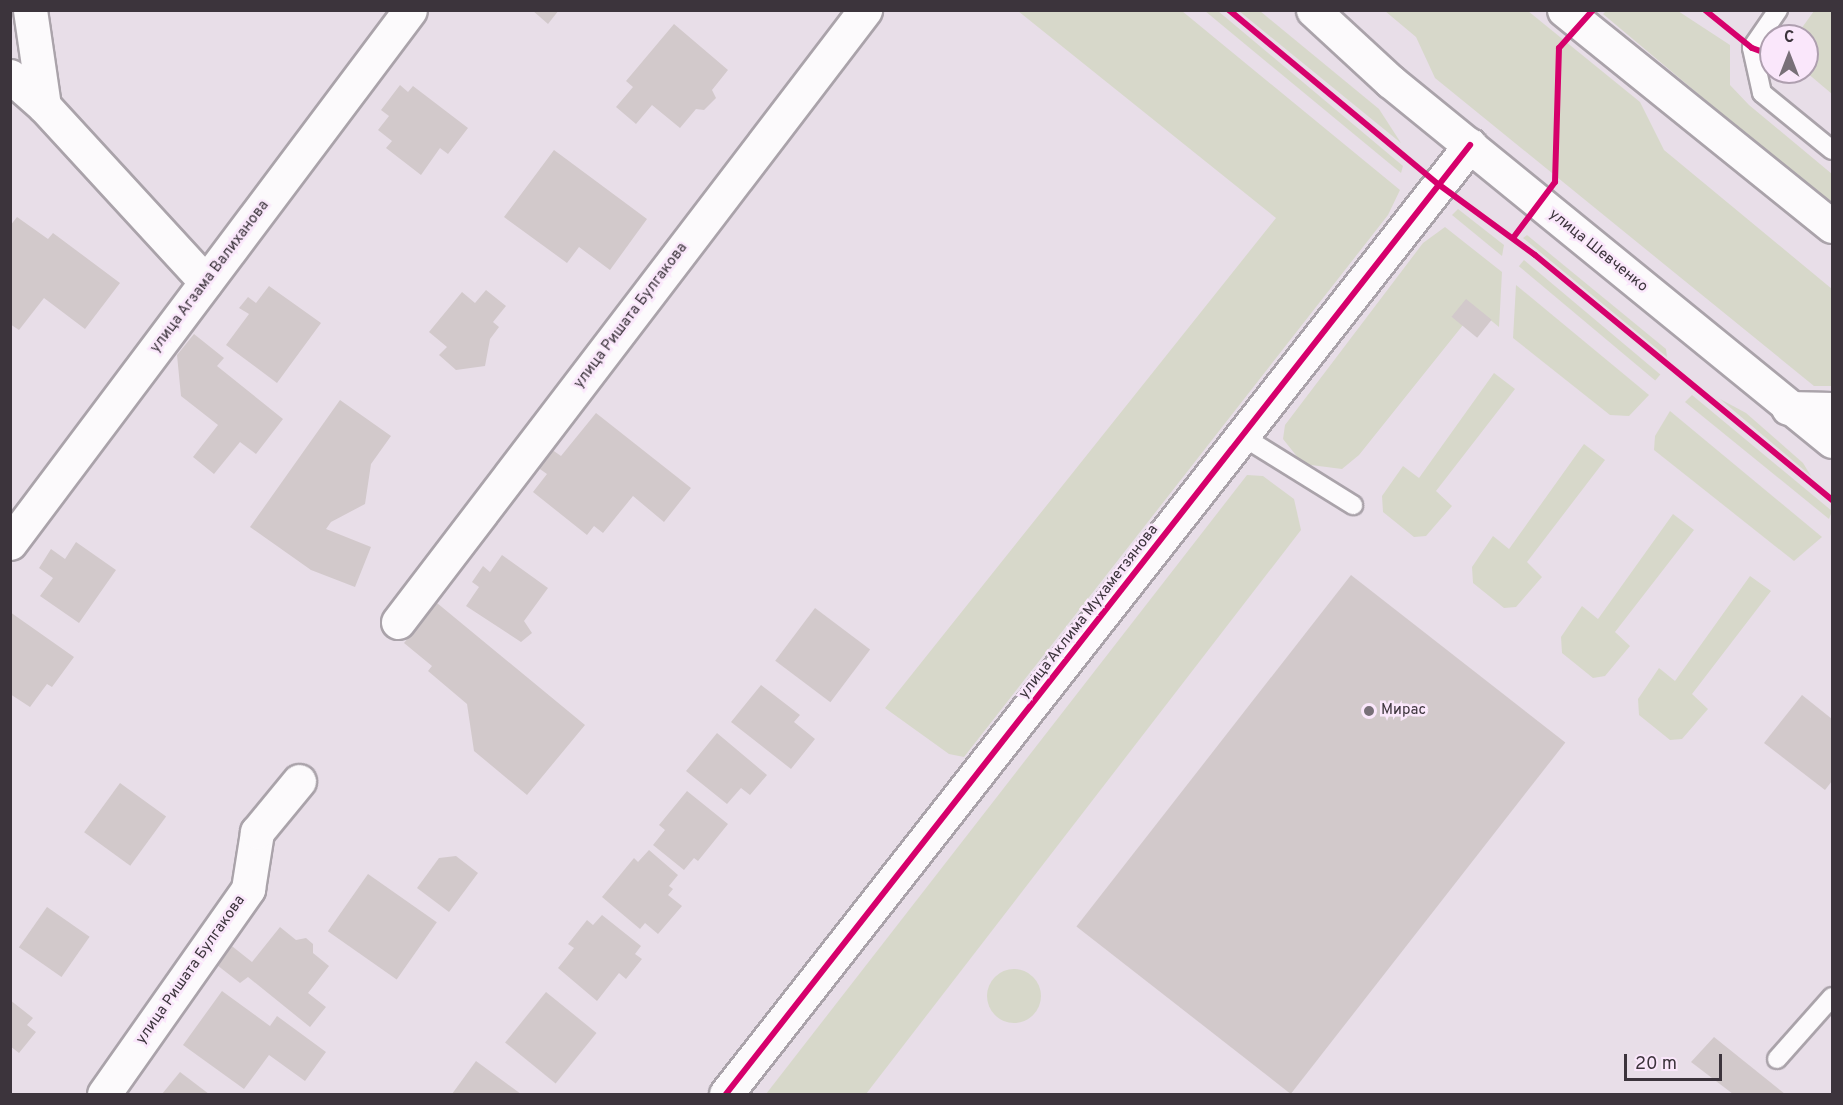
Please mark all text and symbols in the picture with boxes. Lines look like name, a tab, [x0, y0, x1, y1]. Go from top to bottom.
north arrow	[1759, 24, 1819, 84]
text: С	[1784, 28, 1794, 48]
street label: улица Агзама Валиханова	[147, 197, 273, 357]
street label: улица Шевченко	[1545, 206, 1651, 296]
street label: улица Ришата Булгакова	[570, 240, 692, 392]
street label: улица Аклима Мухаметзянова	[1015, 521, 1163, 703]
place label: Мирас	[1381, 702, 1426, 720]
marker: Мирас	[1362, 704, 1376, 718]
street label: улица Ришата Булгакова	[133, 892, 249, 1048]
scale bar	[1627, 1042, 1724, 1080]
text: 20 m	[1635, 1053, 1677, 1076]

